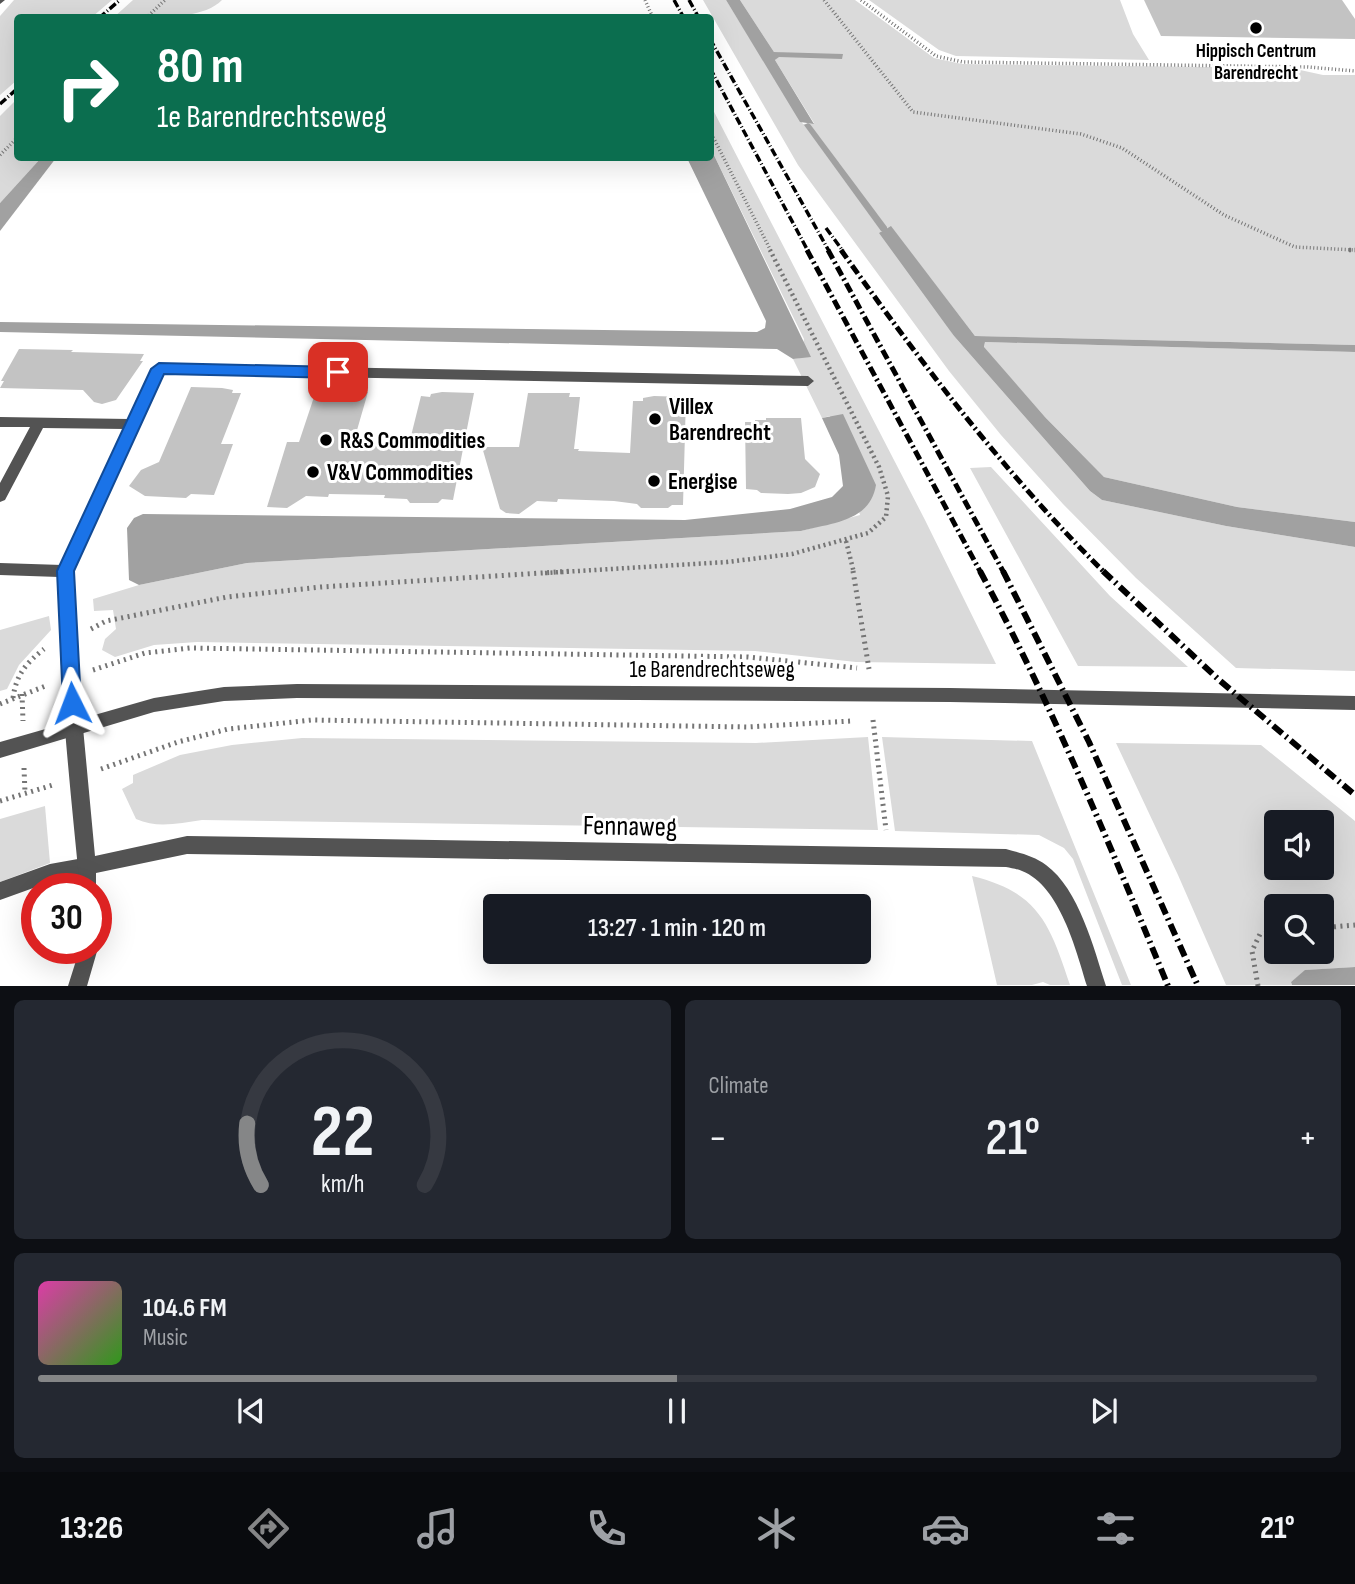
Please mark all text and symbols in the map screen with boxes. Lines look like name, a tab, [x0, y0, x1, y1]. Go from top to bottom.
marker: Hippisch Centrum Barendrecht	[1248, 20, 1264, 36]
text: 80 m	[157, 38, 244, 97]
place label: Hippisch Centrum Barendrecht	[1196, 40, 1316, 85]
icon: right	[42, 42, 133, 133]
text: 1e Barendrechtseweg	[157, 98, 387, 137]
pin	[308, 342, 368, 402]
icon: arrive	[319, 353, 357, 391]
place label: Villex Barendrecht	[669, 393, 771, 447]
marker: Villex Barendrecht	[647, 411, 663, 427]
place label: R&S Commodities	[340, 427, 485, 455]
marker: R&S Commodities	[318, 432, 334, 448]
place label: V&V Commodities	[327, 459, 473, 487]
marker: V&V Commodities	[305, 464, 321, 480]
place label: Energise	[668, 468, 738, 496]
marker: Energise	[646, 473, 662, 489]
street label: 1e Barendrechtseweg	[629, 656, 795, 684]
position arrow	[35, 666, 109, 740]
street label: Fennaweg	[583, 809, 677, 844]
map controls	[1264, 810, 1334, 964]
button: sound	[1264, 810, 1334, 880]
speed limit sign: 30	[21, 873, 112, 964]
button: search	[1264, 894, 1334, 964]
text: 13:27 · 1 min · 120 m	[588, 913, 766, 944]
text: Climate	[709, 1072, 768, 1100]
text: 22	[310, 1090, 374, 1178]
text: 21°	[985, 1107, 1040, 1170]
text: −	[709, 1116, 727, 1161]
text: +	[1298, 1116, 1317, 1161]
text: km/h	[321, 1169, 364, 1200]
text: 104.6 FM	[143, 1293, 227, 1324]
text: Music	[143, 1324, 188, 1352]
icon: previous	[232, 1392, 270, 1430]
icon: pause	[658, 1392, 696, 1430]
icon: next	[1085, 1392, 1123, 1430]
icon: directions	[244, 1504, 293, 1553]
icon: music	[413, 1504, 462, 1553]
icon: phone	[582, 1504, 631, 1553]
icon: climate	[752, 1504, 801, 1553]
icon: car	[921, 1504, 970, 1553]
icon: filters	[1091, 1504, 1140, 1553]
text: 13:26	[60, 1509, 123, 1548]
text: 21°	[1260, 1509, 1295, 1548]

